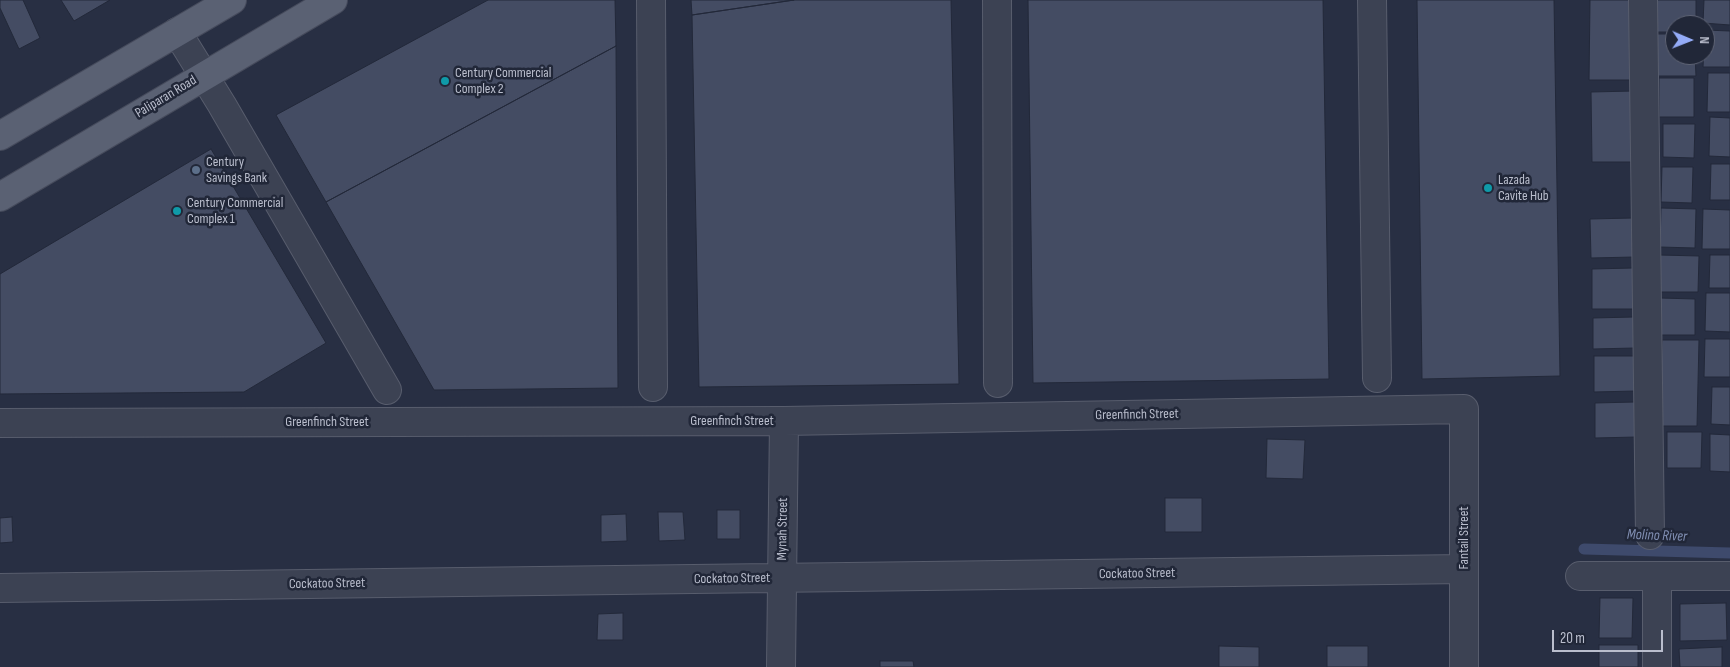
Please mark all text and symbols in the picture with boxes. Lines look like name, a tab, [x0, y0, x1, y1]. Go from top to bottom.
north arrow	[1665, 15, 1715, 65]
text: N	[1696, 36, 1713, 44]
place label: Century Commercial Complex 2	[455, 65, 551, 98]
street label: Paliparan Road	[132, 72, 200, 122]
marker: Century Commercial Complex 2	[439, 75, 451, 87]
place label: Century Savings Bank	[206, 154, 267, 186]
marker: Century Savings Bank	[190, 164, 202, 176]
place label: Lazada Cavite Hub	[1498, 172, 1549, 204]
marker: Lazada Cavite Hub	[1482, 182, 1494, 194]
place label: Century Commercial Complex 1	[187, 195, 283, 228]
marker: Century Commercial Complex 1	[171, 205, 183, 217]
street label: Greenfinch Street	[1095, 406, 1179, 424]
street label: Greenfinch Street	[690, 413, 774, 429]
street label: Greenfinch Street	[285, 414, 369, 430]
street label: Mynah Street	[774, 497, 792, 561]
street label: Fantail Street	[1456, 506, 1472, 570]
water label: Molino River	[1626, 526, 1688, 546]
street label: Cockatoo Street	[1099, 565, 1175, 583]
street label: Cockatoo Street	[694, 570, 770, 588]
street label: Cockatoo Street	[289, 575, 365, 593]
scale bar	[1555, 620, 1666, 652]
text: 20 m	[1560, 629, 1585, 648]

